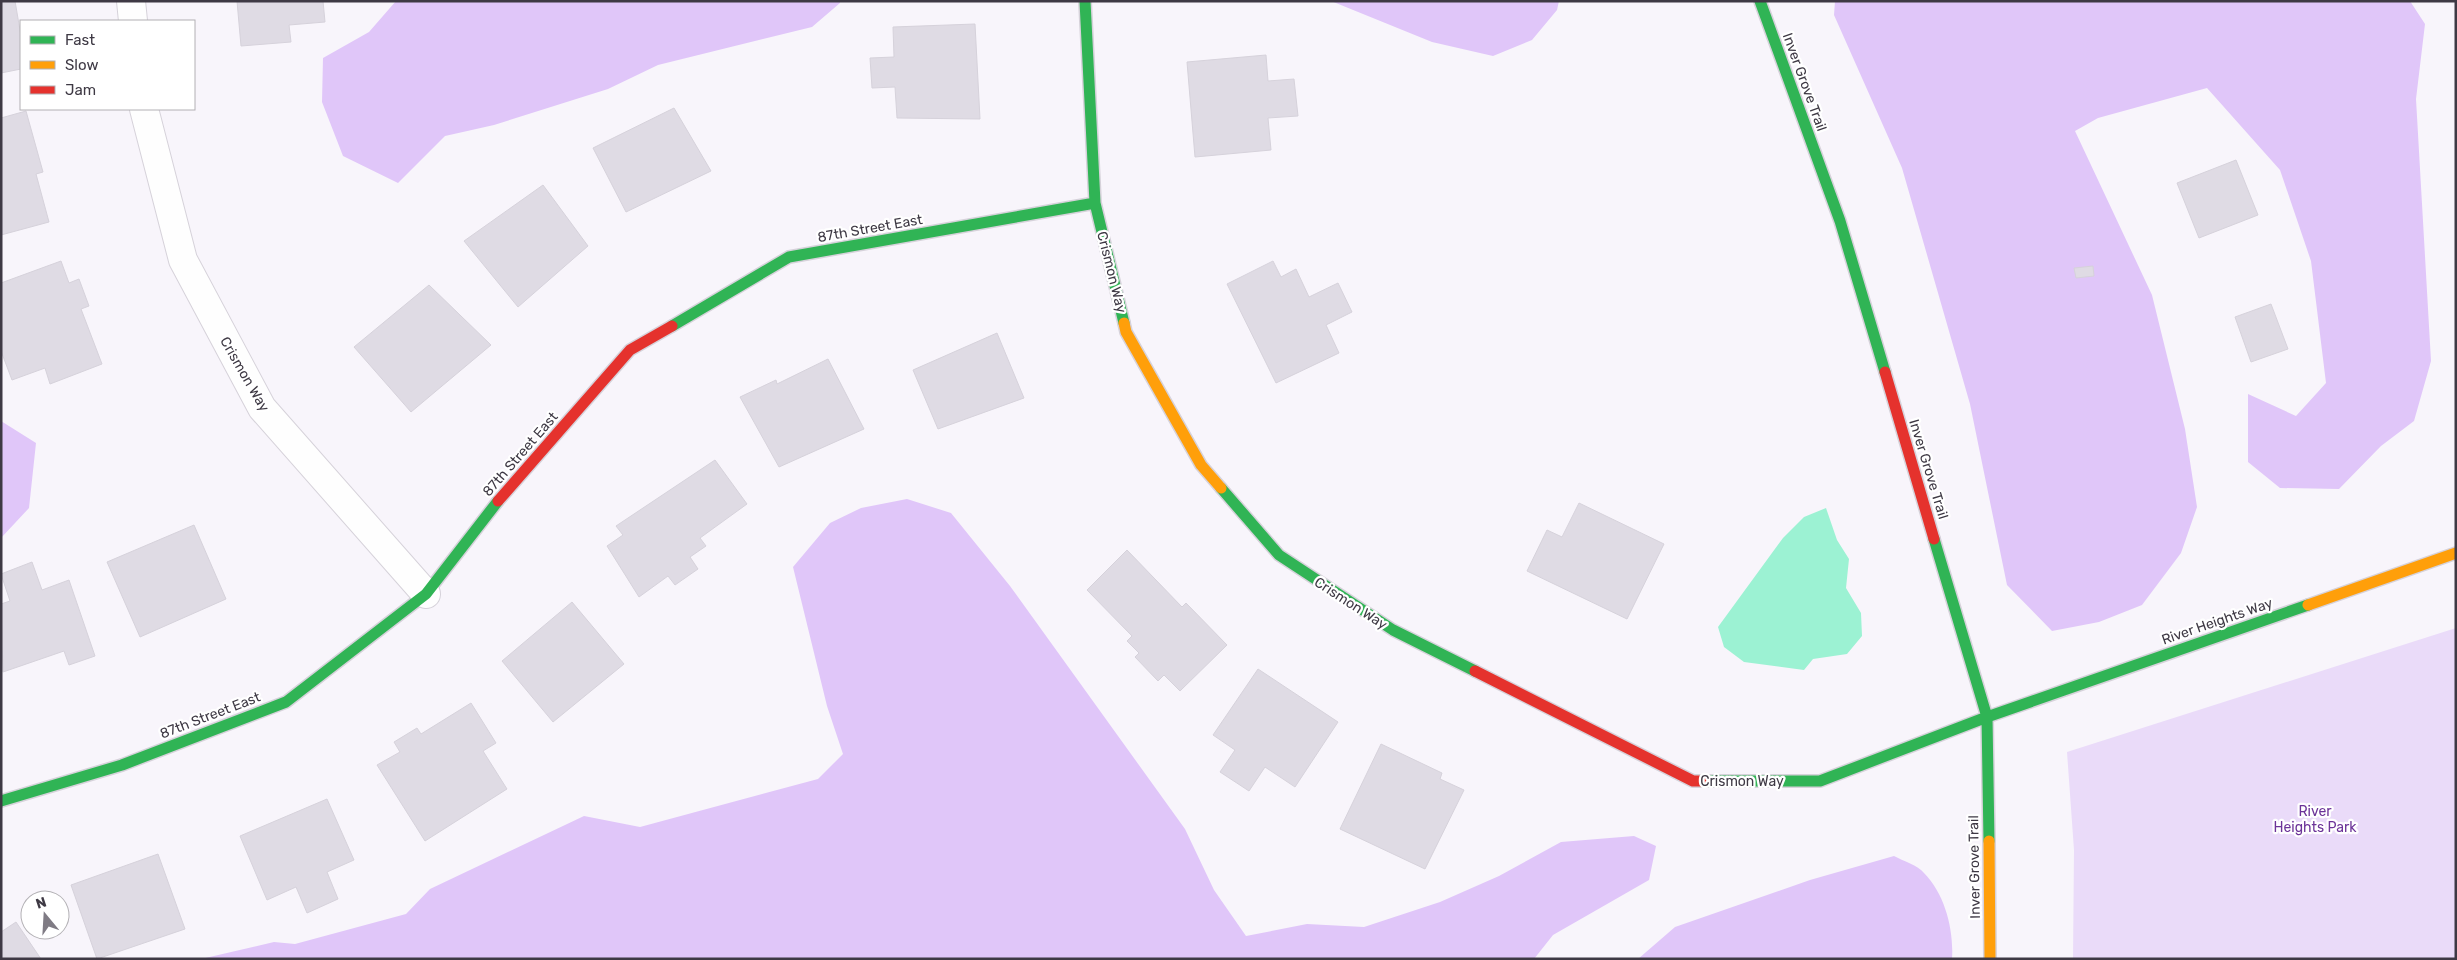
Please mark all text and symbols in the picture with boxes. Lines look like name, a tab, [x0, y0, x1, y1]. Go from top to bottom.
legend	[20, 20, 195, 110]
text: Fast	[65, 31, 95, 49]
street label: Inver Grove Trail	[1779, 31, 1830, 134]
text: Slow	[65, 56, 98, 74]
text: Jam	[65, 81, 96, 99]
street label: 87th Street East	[816, 211, 924, 246]
street label: Crismon Way	[1093, 230, 1130, 315]
street label: Crismon Way	[216, 334, 273, 415]
street label: 87th Street East	[479, 408, 562, 500]
street label: Inver Grove Trail	[1905, 417, 1952, 521]
street label: Crismon Way	[1311, 574, 1391, 633]
street label: River Heights Way	[2159, 594, 2275, 648]
street label: 87th Street East	[158, 688, 263, 742]
street label: Crismon Way	[1700, 773, 1784, 790]
park label: River Heights Park	[2273, 803, 2357, 836]
street label: Inver Grove Trail	[1965, 815, 1984, 919]
north arrow	[20, 890, 70, 940]
text: N	[34, 893, 49, 913]

